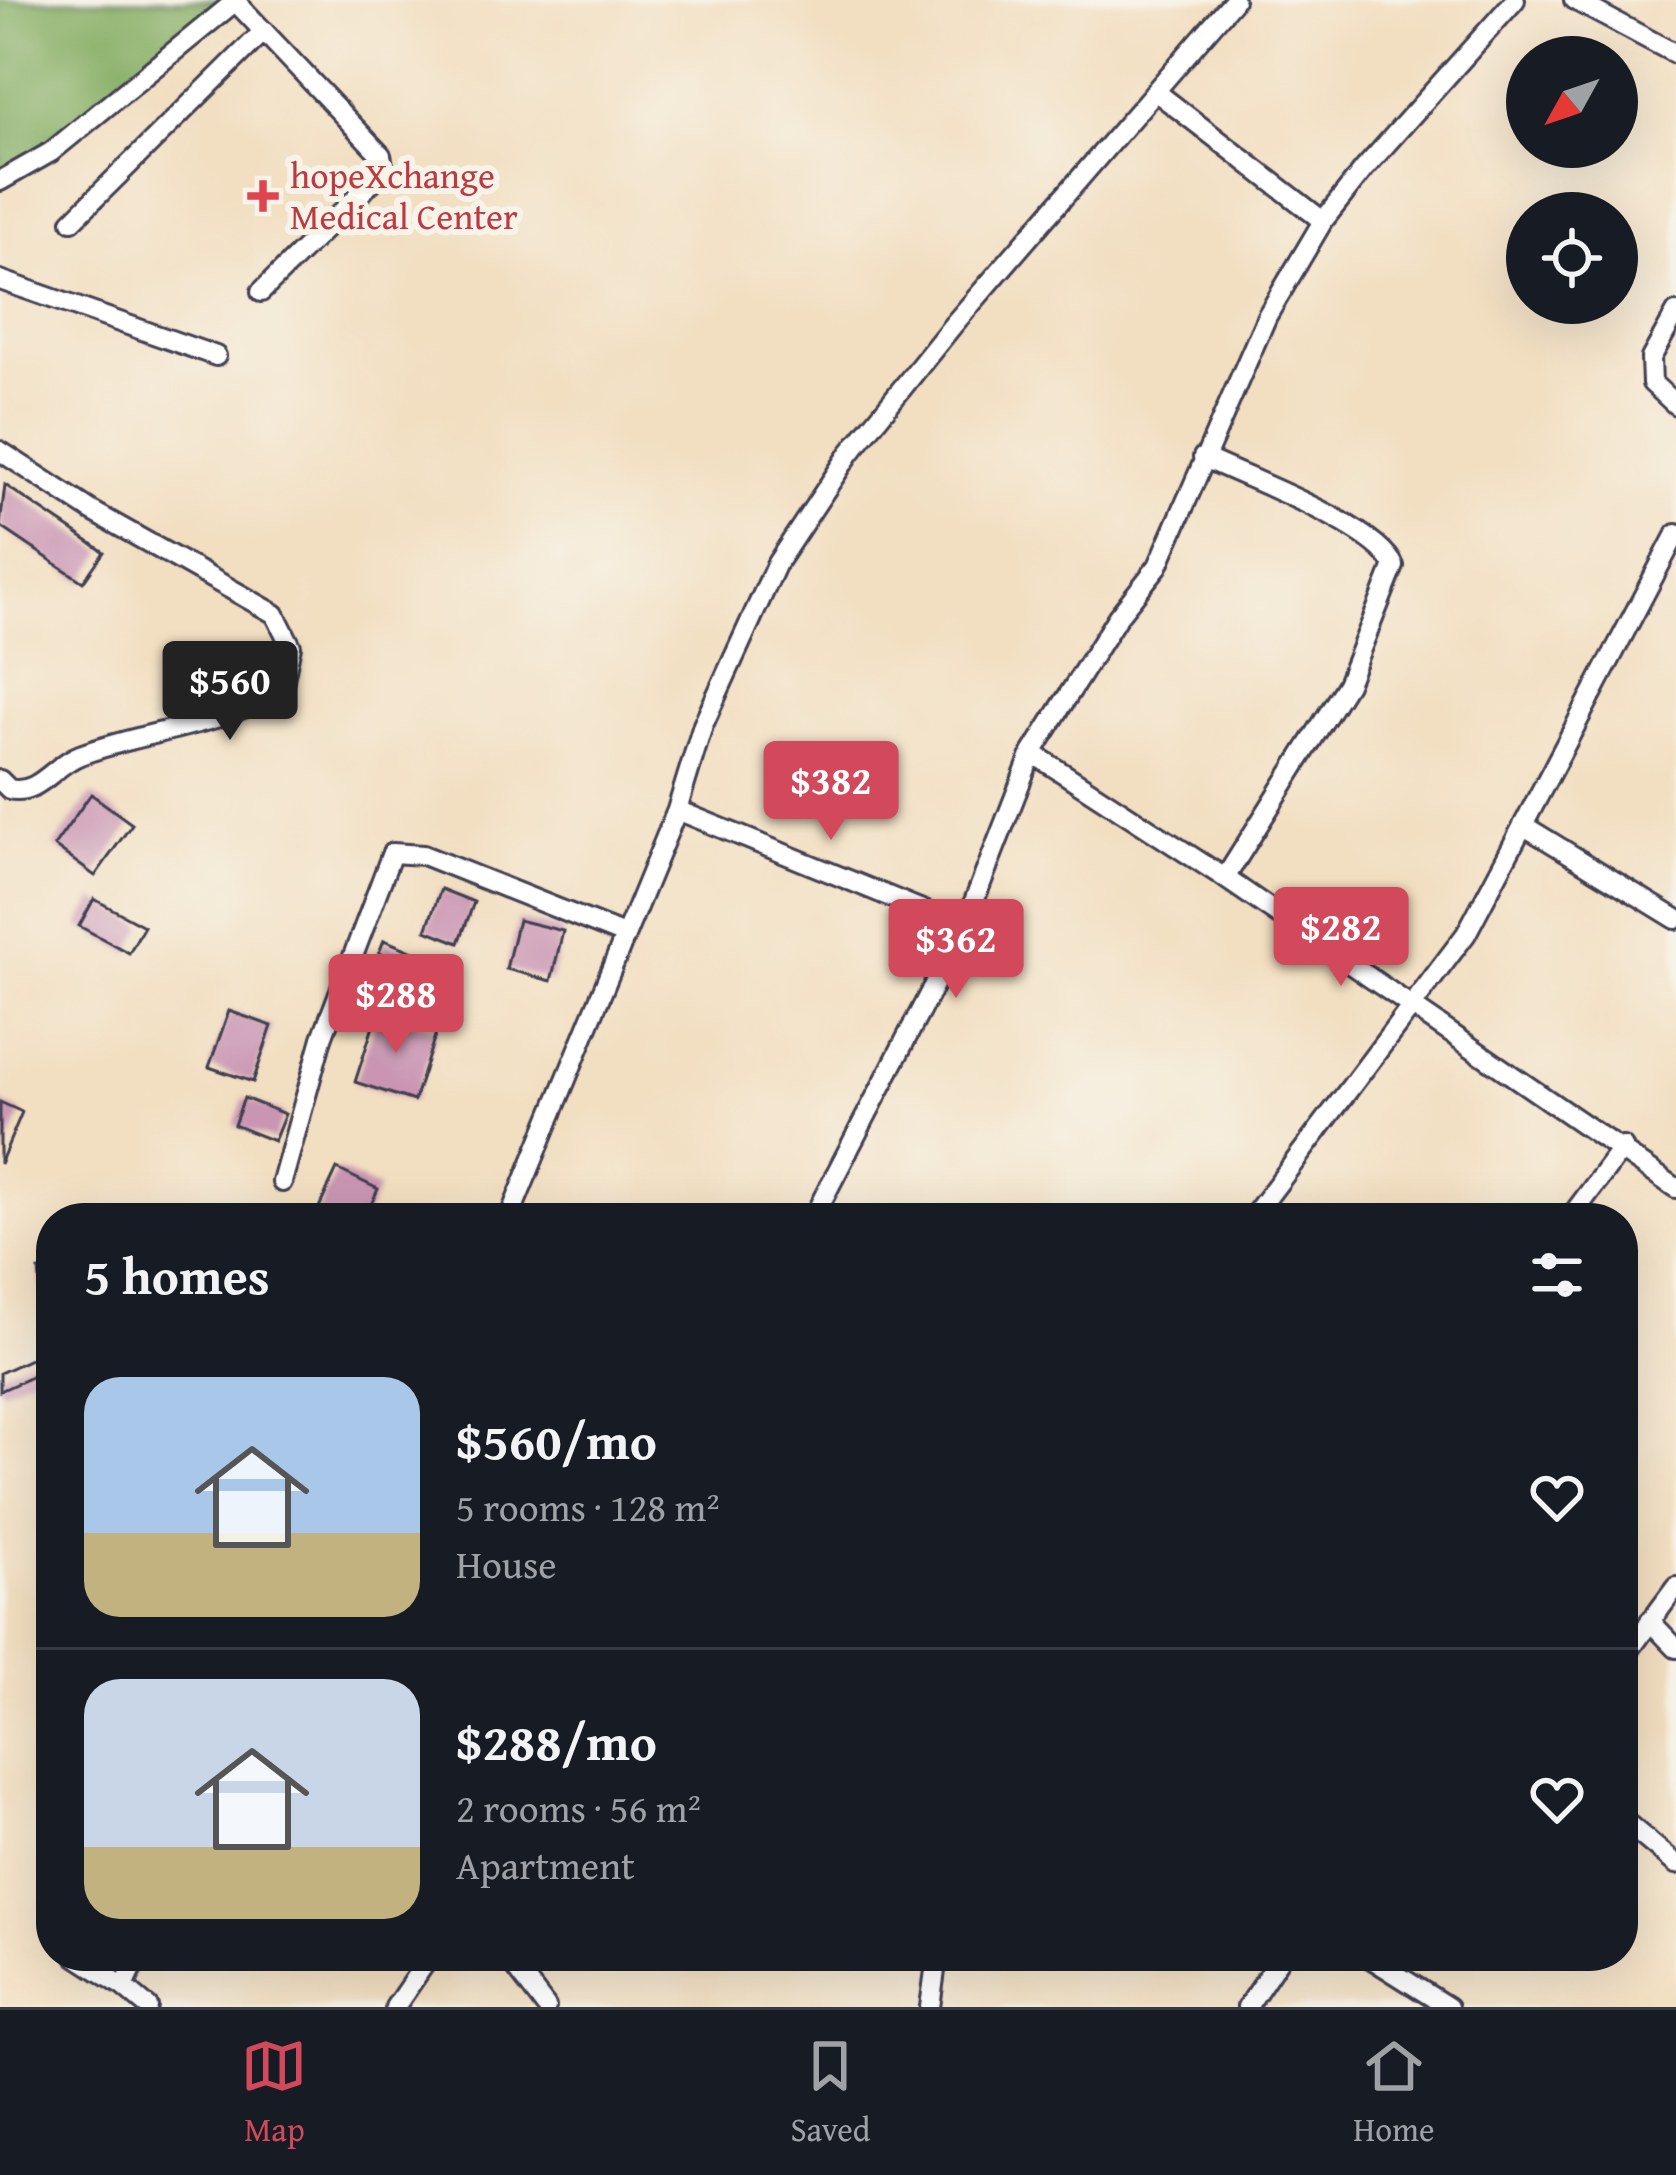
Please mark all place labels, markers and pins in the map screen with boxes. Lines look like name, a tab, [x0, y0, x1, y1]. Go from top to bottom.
place label: hopeXchange Medical Center	[290, 148, 518, 242]
marker: hopeXchange Medical Center	[247, 180, 279, 212]
pin: $560	[159, 641, 301, 743]
pin: $382	[760, 741, 902, 843]
pin: $282	[1270, 887, 1412, 989]
pin: $362	[885, 899, 1027, 1001]
pin: $288	[325, 954, 467, 1056]

